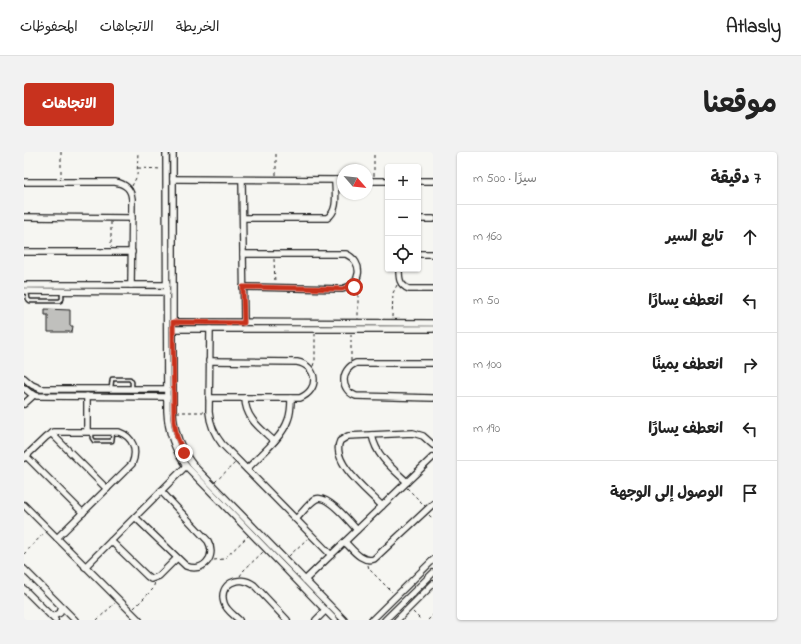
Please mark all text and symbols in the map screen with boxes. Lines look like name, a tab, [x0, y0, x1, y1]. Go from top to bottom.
text: Atlasly	[726, 14, 781, 41]
text: المحفوظات	[20, 17, 78, 38]
text: الاتجاهات	[100, 17, 154, 38]
text: الخريطة	[176, 17, 219, 38]
button: الاتجاهات	[24, 83, 114, 126]
text: موقعنا	[703, 85, 777, 126]
north arrow	[337, 164, 373, 200]
map controls	[385, 164, 421, 272]
button: +	[385, 164, 421, 200]
text: 7 دقيقة	[711, 166, 761, 191]
text: سيرًا · 500 m	[473, 169, 537, 188]
button: −	[385, 200, 421, 236]
text: تابع السير	[666, 226, 723, 248]
icon: ahead	[739, 226, 761, 248]
text: 160 m	[473, 227, 502, 246]
button: locate	[385, 236, 421, 272]
route start	[345, 278, 363, 296]
text: انعطف يسارًا	[648, 290, 723, 312]
icon: left	[739, 290, 761, 312]
text: 50 m	[473, 291, 499, 310]
text: انعطف يمينًا	[652, 354, 723, 376]
icon: right	[739, 354, 761, 376]
text: 100 m	[473, 355, 502, 374]
text: انعطف يسارًا	[648, 418, 723, 440]
icon: left	[739, 418, 761, 440]
text: 190 m	[473, 419, 500, 438]
route end	[175, 444, 193, 462]
text: الوصول إلى الوجهة	[610, 482, 723, 504]
icon: arrive	[739, 482, 761, 504]

